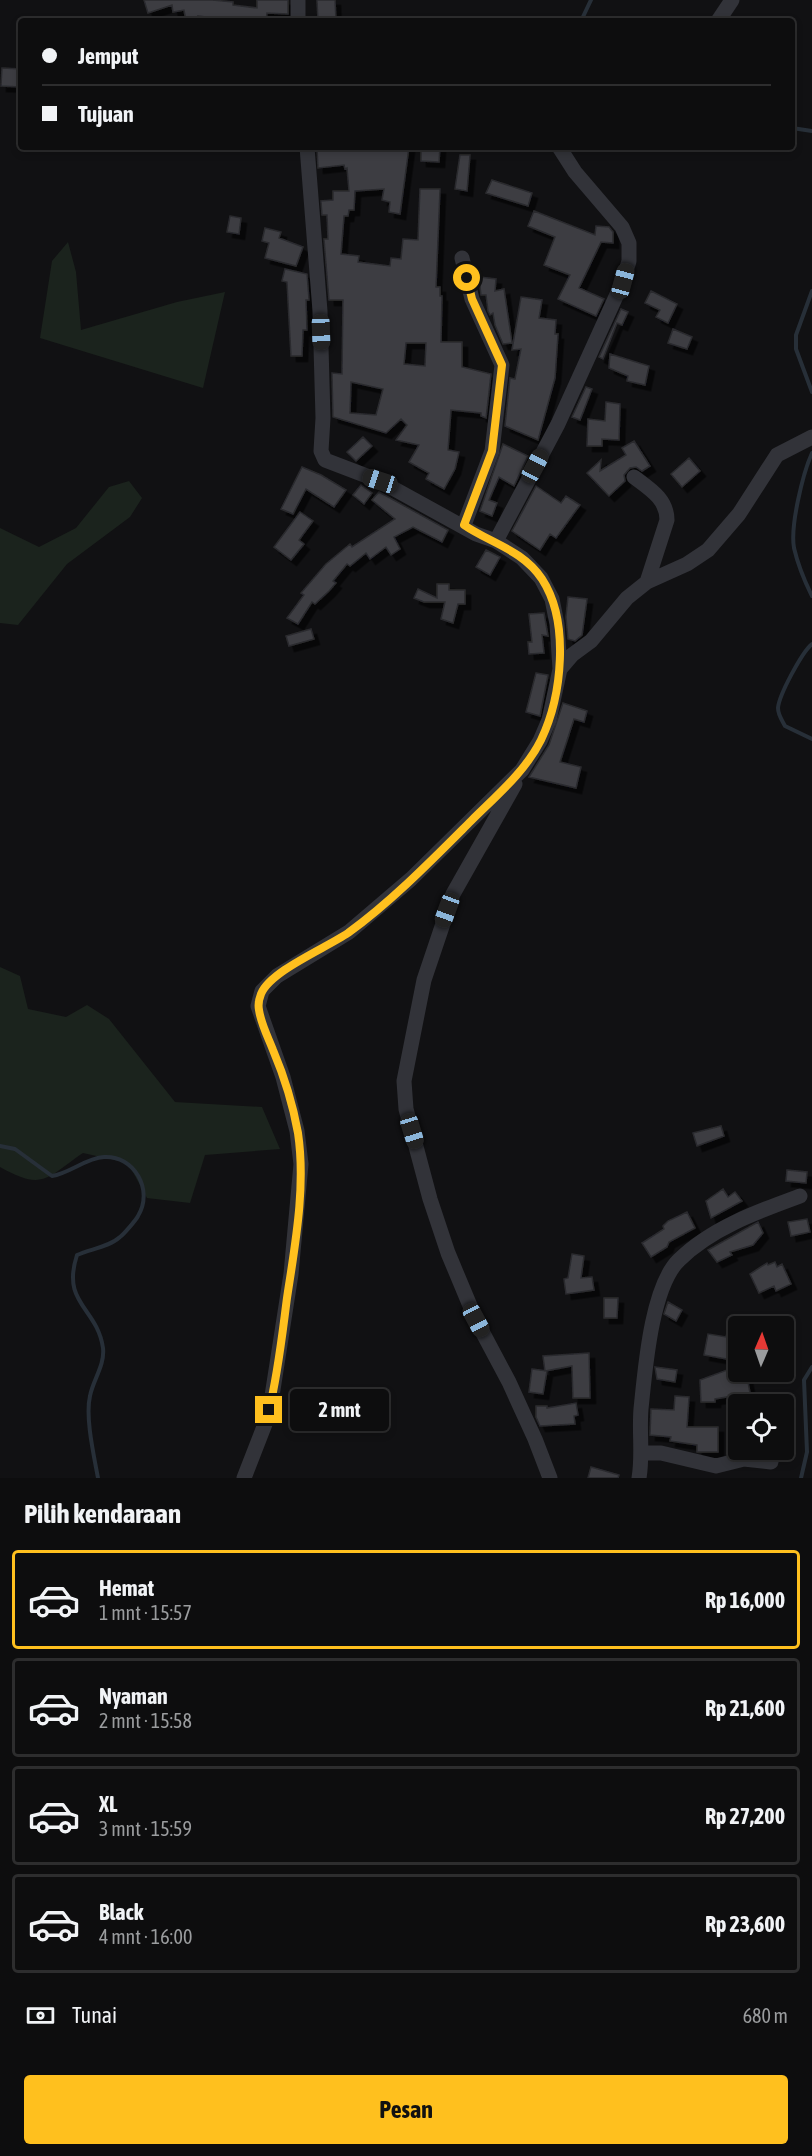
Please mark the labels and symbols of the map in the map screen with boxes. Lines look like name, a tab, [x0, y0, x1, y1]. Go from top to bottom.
car	[610, 261, 636, 301]
route start	[453, 264, 480, 291]
car	[311, 314, 331, 350]
car	[519, 446, 551, 486]
car	[360, 467, 400, 495]
car	[432, 890, 462, 930]
car	[398, 1111, 426, 1151]
car	[460, 1300, 492, 1340]
north arrow	[728, 1316, 794, 1382]
callout: 2 mnt	[290, 1389, 389, 1431]
route end	[255, 1396, 282, 1423]

